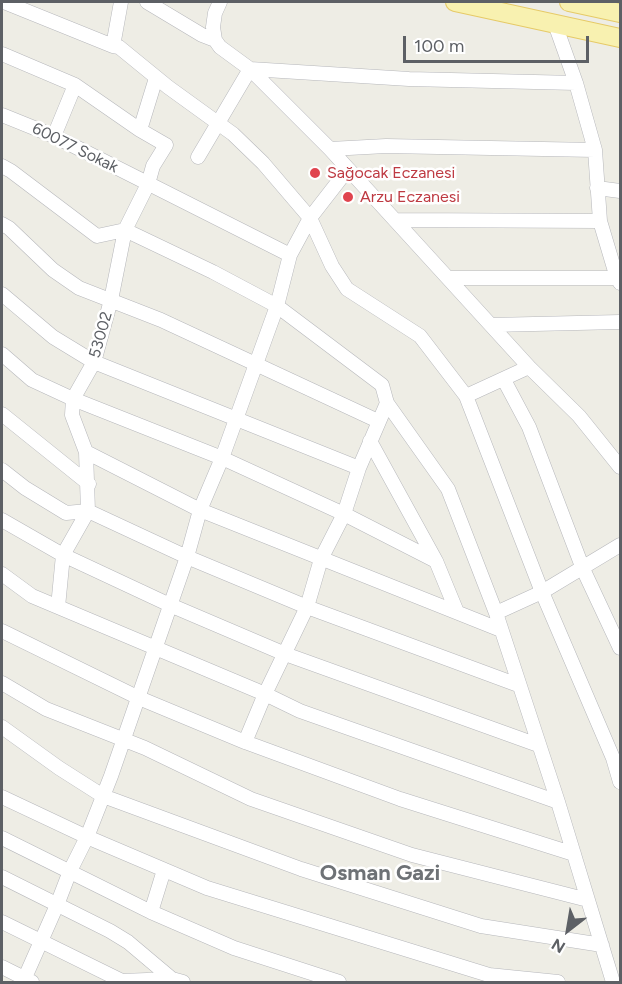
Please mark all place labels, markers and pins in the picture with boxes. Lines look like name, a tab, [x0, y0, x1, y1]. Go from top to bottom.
place label: Sağocak Eczanesi	[327, 163, 455, 183]
marker: Sağocak Eczanesi	[308, 166, 322, 180]
place label: Arzu Eczanesi	[360, 187, 460, 207]
marker: Arzu Eczanesi	[341, 190, 355, 204]

